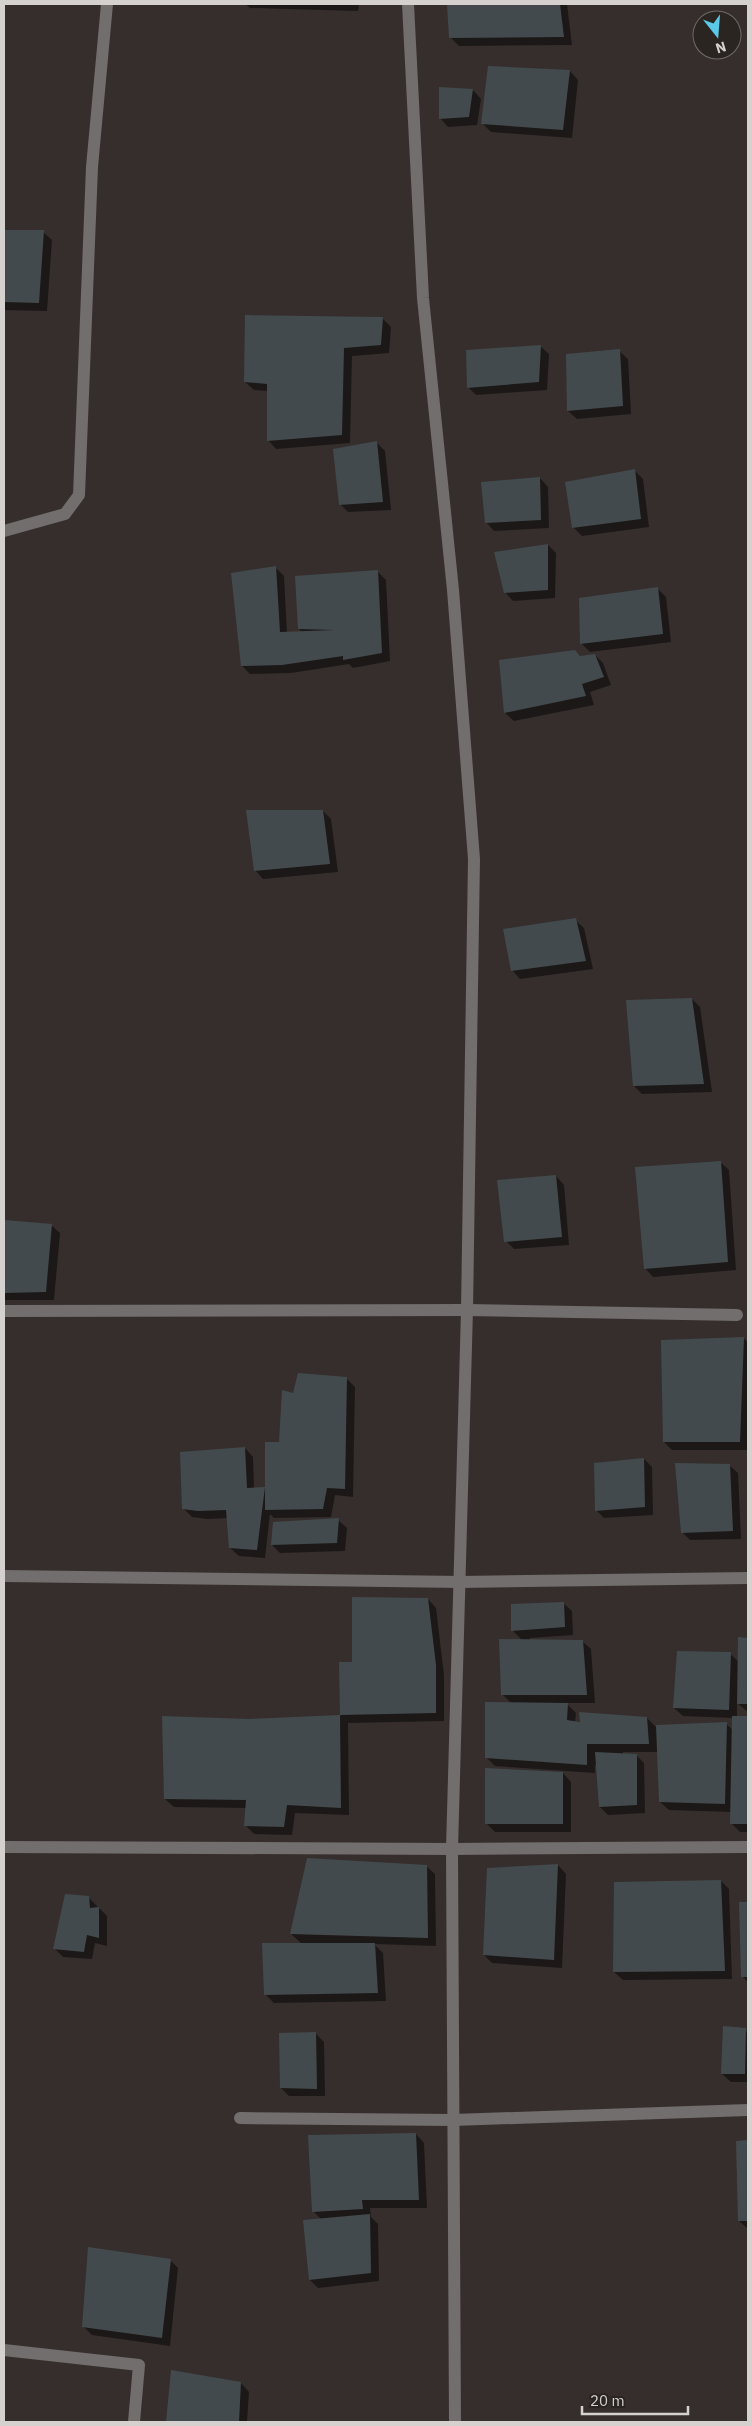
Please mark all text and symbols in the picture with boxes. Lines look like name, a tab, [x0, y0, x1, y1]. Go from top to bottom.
north arrow	[692, 10, 742, 60]
text: N	[713, 37, 728, 58]
scale bar	[582, 2384, 688, 2416]
text: 20 m	[590, 2391, 625, 2410]

